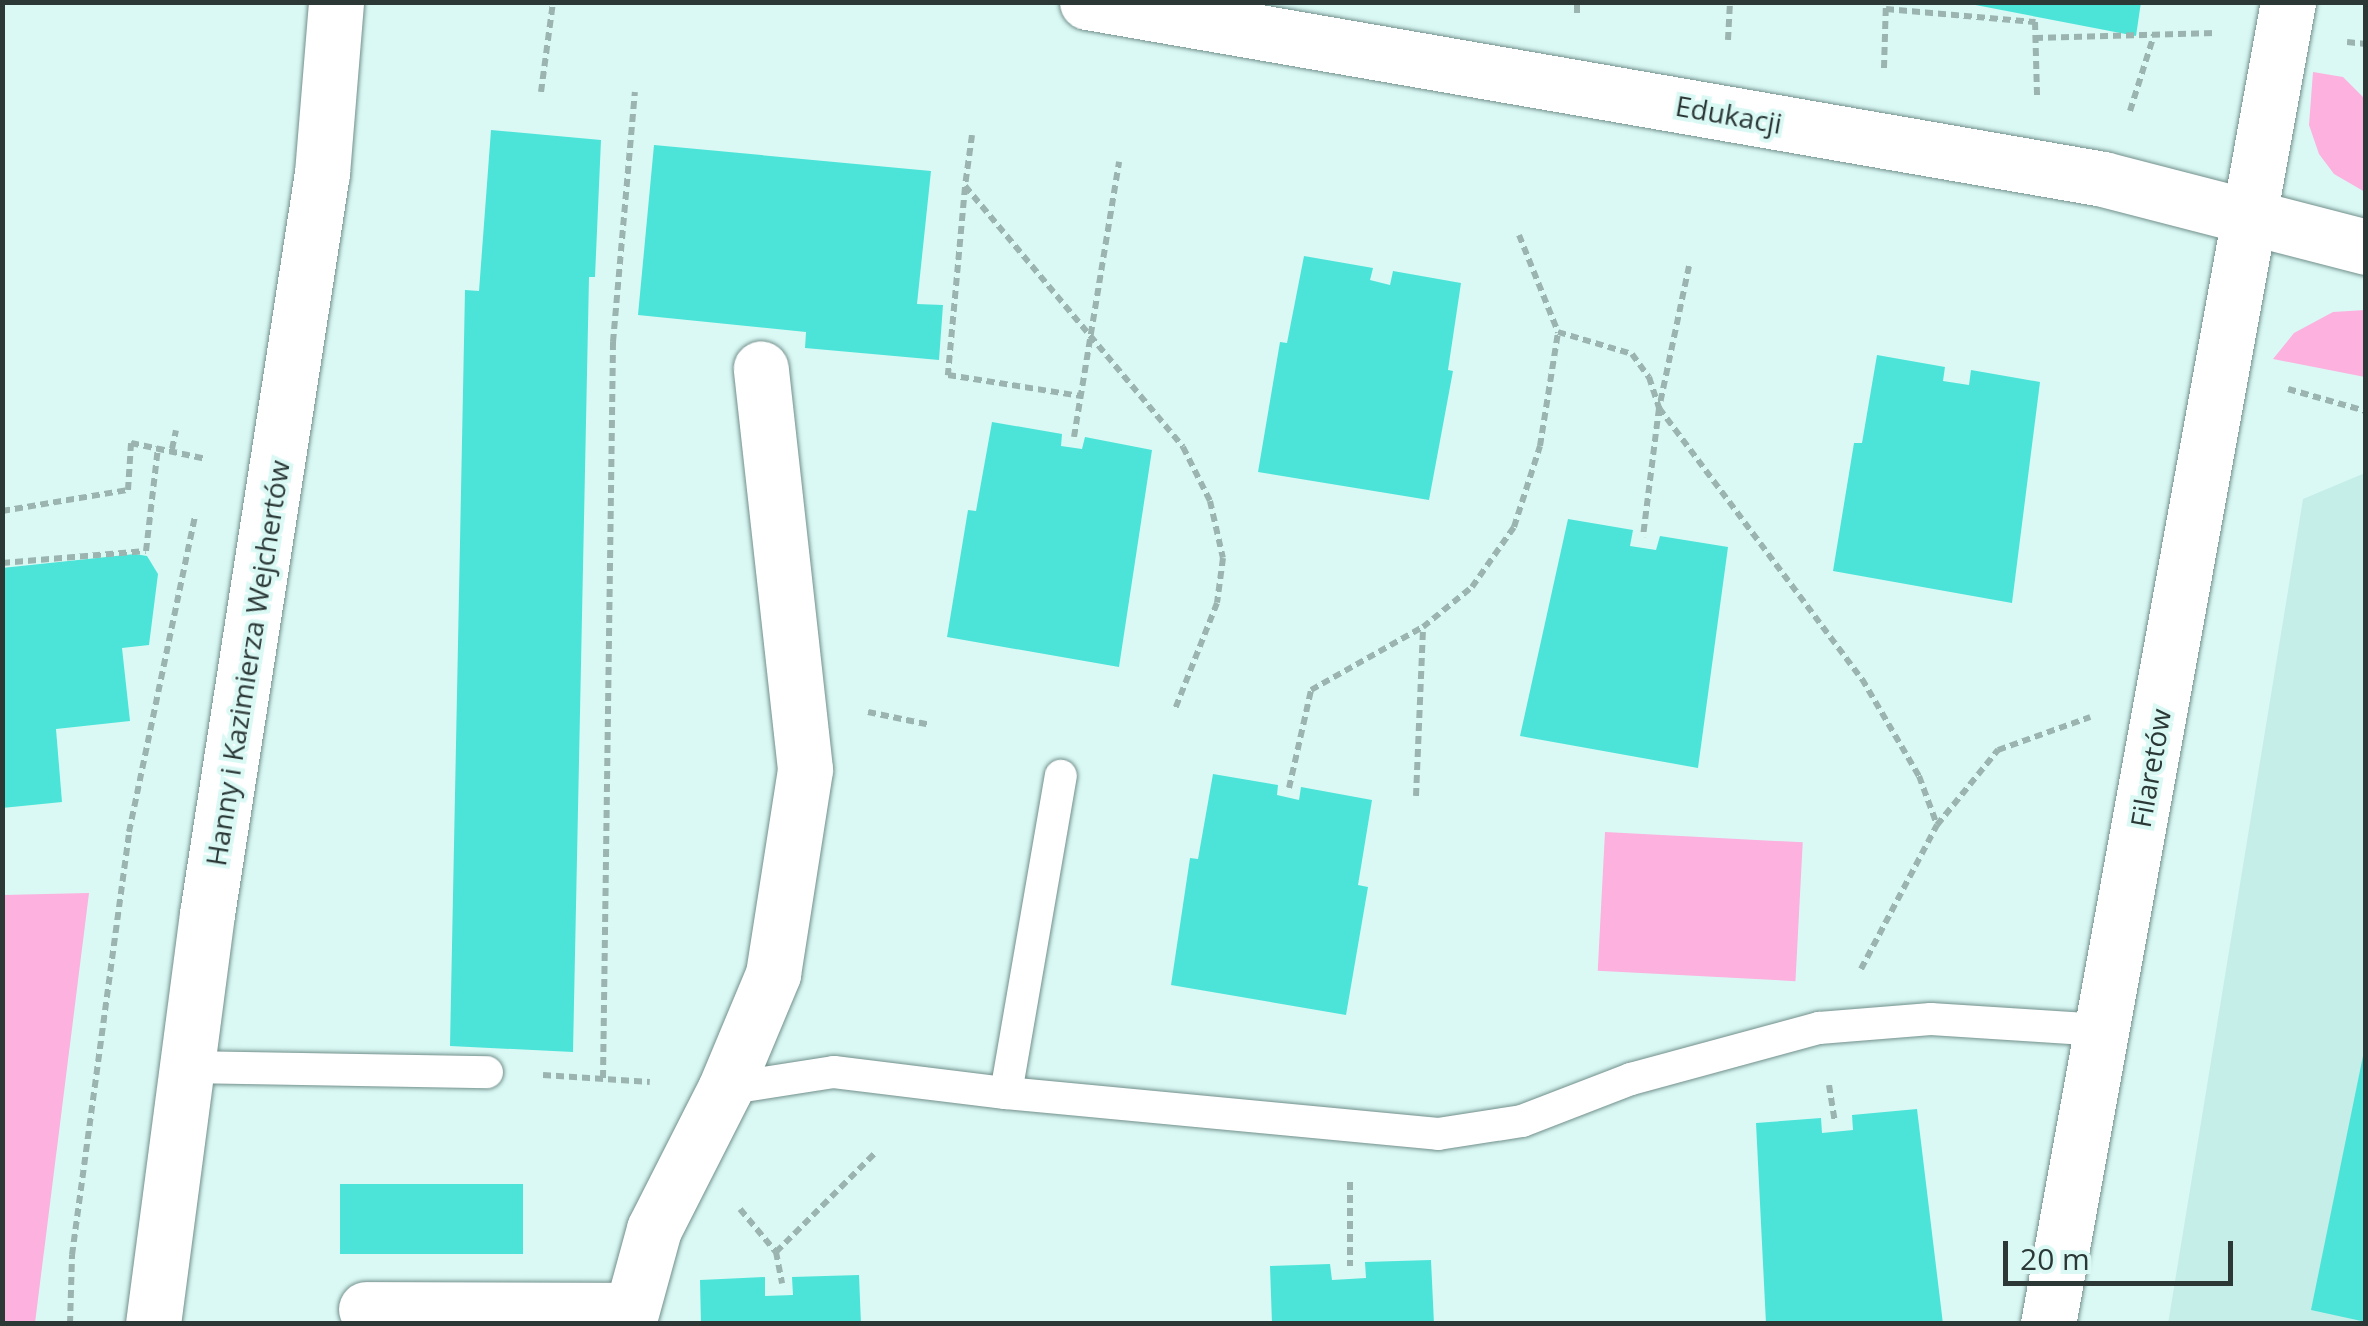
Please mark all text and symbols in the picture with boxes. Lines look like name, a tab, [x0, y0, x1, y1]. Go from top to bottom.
street label: Edukacji	[1673, 88, 1785, 140]
street label: Hanny i Kazimierza Wejchertów	[198, 458, 296, 868]
street label: Filaretów	[2123, 706, 2177, 830]
scale bar	[2008, 1221, 2238, 1283]
text: 20 m	[2020, 1238, 2090, 1279]

